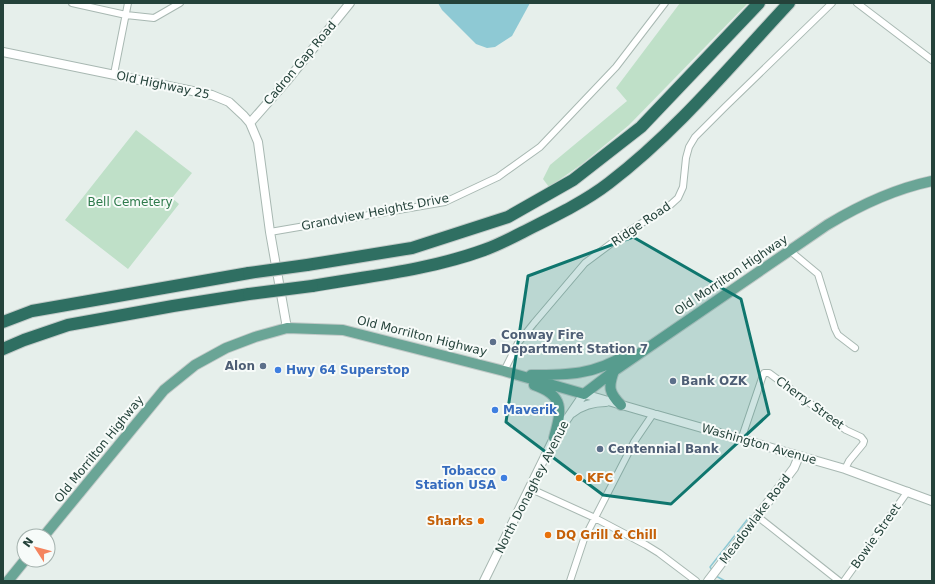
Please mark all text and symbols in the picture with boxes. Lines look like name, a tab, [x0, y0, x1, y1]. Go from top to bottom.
street label: Cadron Gap Road	[261, 18, 339, 108]
street label: Old Highway 25	[115, 68, 211, 102]
street label: Grandview Heights Drive	[300, 191, 450, 233]
park label: Bell Cemetery	[87, 195, 173, 209]
street label: Ridge Road	[609, 199, 673, 249]
street label: Old Morrilton Highway	[672, 232, 790, 318]
street label: Old Morrilton Highway	[356, 313, 488, 359]
place label: Conway Fire Department Station 7	[501, 328, 648, 356]
marker: Conway Fire Department Station 7	[488, 337, 498, 347]
place label: Alon	[225, 359, 255, 373]
marker: Alon	[258, 361, 268, 371]
place label: Hwy 64 Superstop	[286, 363, 410, 377]
marker: Hwy 64 Superstop	[273, 365, 283, 375]
place label: Bank OZK	[681, 374, 748, 388]
street label: Cherry Street	[773, 374, 847, 432]
marker: Bank OZK	[668, 376, 678, 386]
street label: Old Morrilton Highway	[52, 393, 146, 505]
place label: Maverik	[503, 403, 558, 417]
marker: Maverik	[490, 405, 500, 415]
street label: North Donaghey Avenue	[492, 418, 572, 556]
street label: Washington Avenue	[700, 421, 818, 467]
place label: Centennial Bank	[608, 442, 720, 456]
marker: Centennial Bank	[595, 444, 605, 454]
place label: Tobacco Station USA	[415, 464, 497, 492]
place label: KFC	[587, 471, 613, 485]
street label: Meadowlake Road	[717, 472, 793, 566]
marker: Tobacco Station USA	[499, 473, 509, 483]
marker: KFC	[574, 473, 584, 483]
street label: Bowie Street	[848, 500, 904, 571]
place label: Sharks	[427, 514, 473, 528]
marker: Sharks	[476, 516, 486, 526]
north arrow	[16, 528, 56, 568]
place label: DQ Grill & Chill	[556, 528, 657, 542]
marker: DQ Grill & Chill	[543, 530, 553, 540]
text: N	[20, 535, 36, 550]

